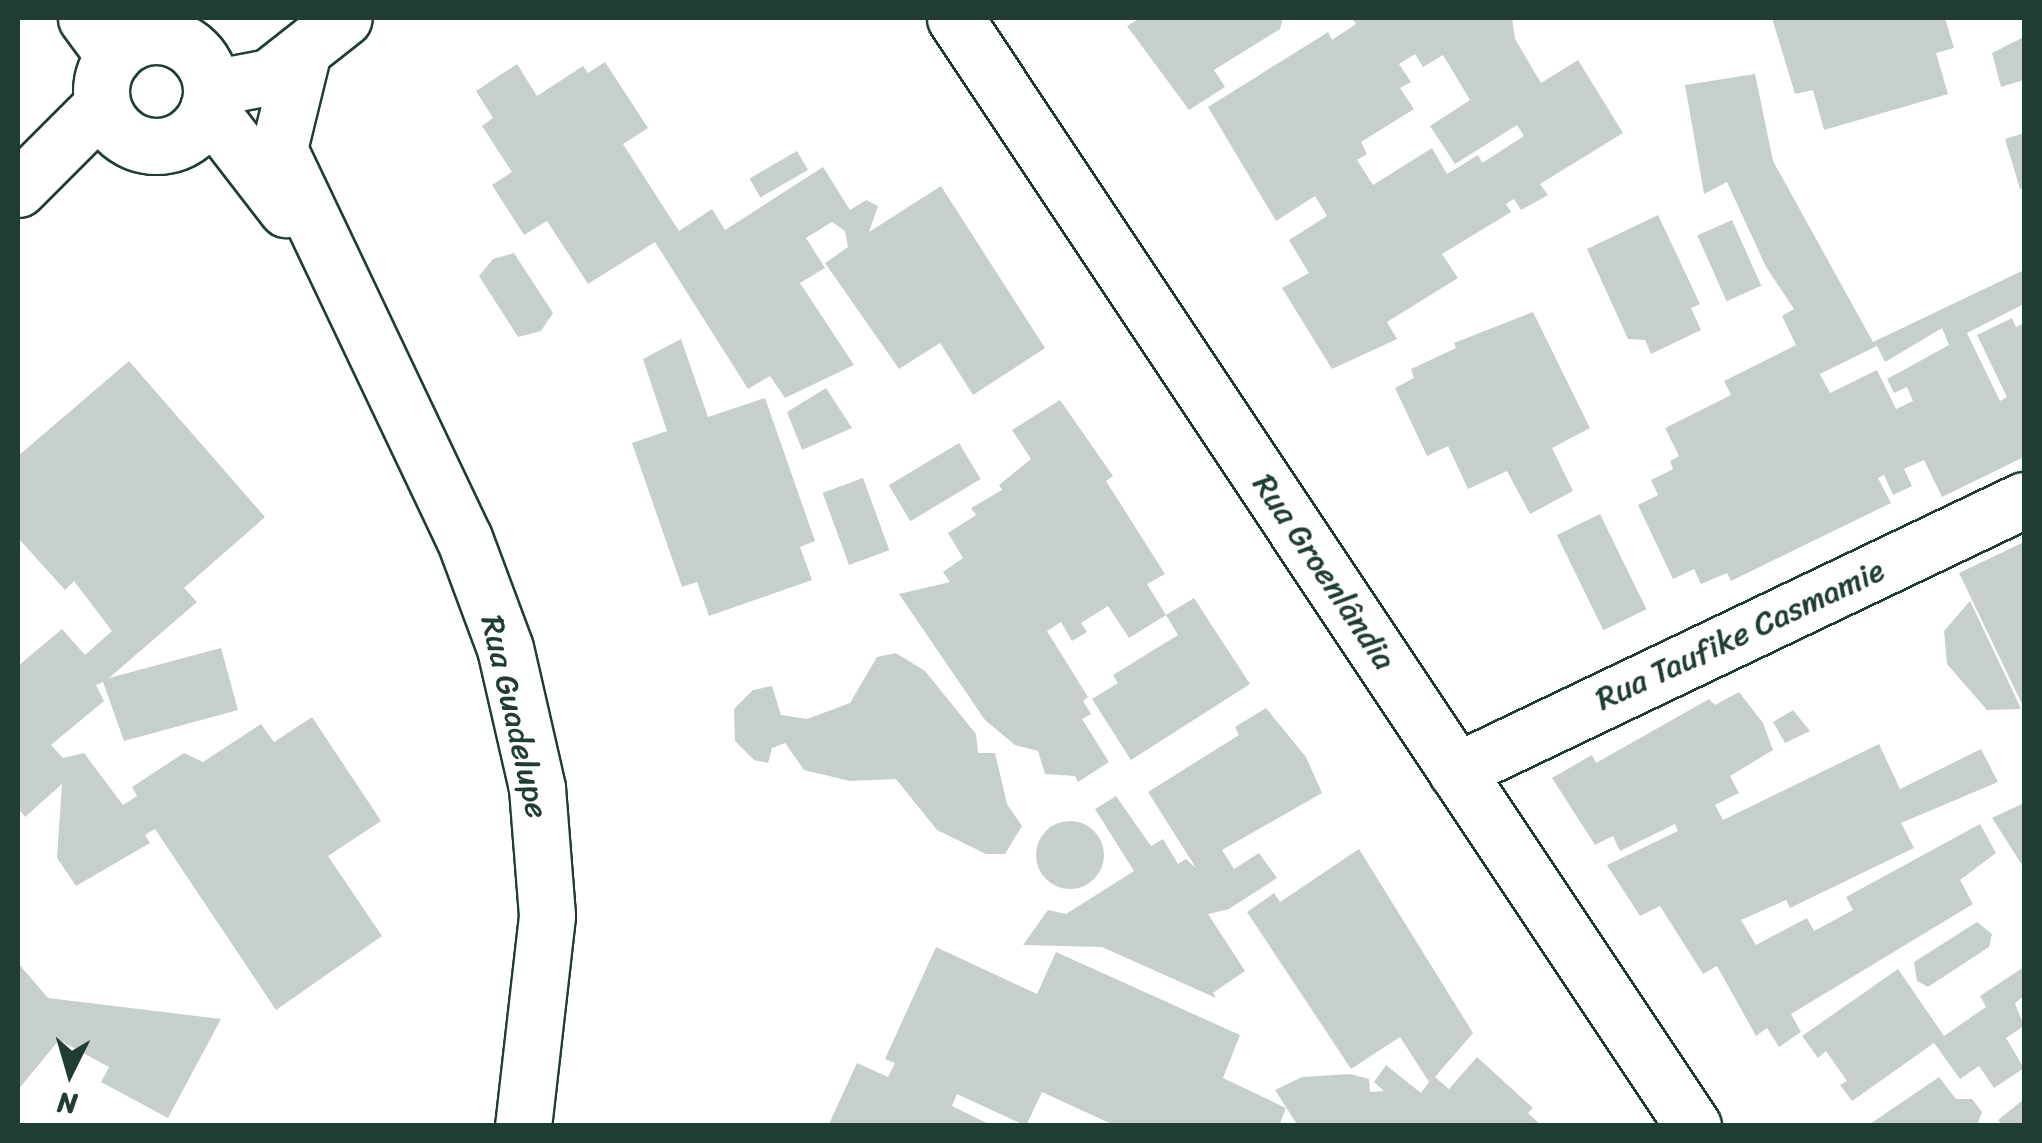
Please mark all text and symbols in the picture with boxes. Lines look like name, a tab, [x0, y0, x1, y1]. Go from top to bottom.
street label: Rua Groenlândia	[1244, 467, 1404, 677]
street label: Rua Taufike Casmamie	[1589, 551, 1891, 719]
street label: Rua Guadelupe	[472, 612, 556, 822]
north arrow	[20, 1023, 120, 1123]
text: N	[56, 1078, 79, 1129]

